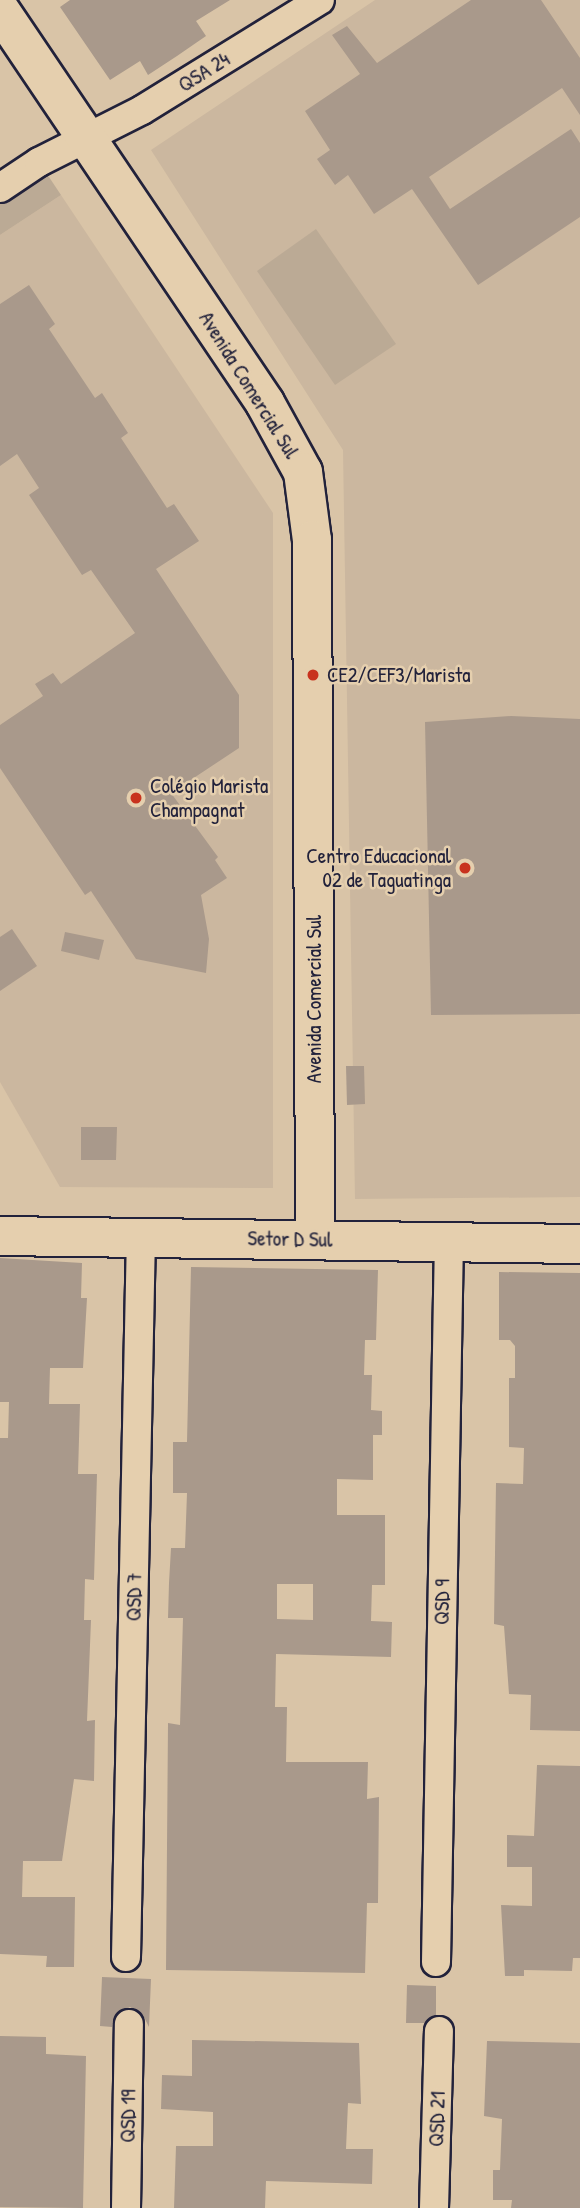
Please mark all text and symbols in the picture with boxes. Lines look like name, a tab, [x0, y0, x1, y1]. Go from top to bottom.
street label: QSA 24	[174, 46, 234, 98]
street label: Avenida Comercial Sul	[194, 307, 304, 463]
place label: CE2/CEF3/Marista	[327, 662, 471, 688]
marker: CE2/CEF3/Marista	[305, 667, 321, 683]
place label: Colégio Marista Champagnat	[150, 773, 268, 823]
marker: Colégio Marista Champagnat	[128, 790, 144, 806]
place label: Centro Educacional 02 de Taguatinga	[306, 843, 451, 893]
marker: Centro Educacional 02 de Taguatinga	[457, 860, 473, 876]
street label: Avenida Comercial Sul	[301, 915, 327, 1083]
street label: Setor D Sul	[247, 1226, 333, 1252]
street label: QSD 7	[121, 1572, 147, 1622]
street label: QSD 9	[429, 1579, 455, 1625]
street label: QSD 19	[115, 2089, 141, 2143]
street label: QSD 21	[423, 2091, 451, 2147]

